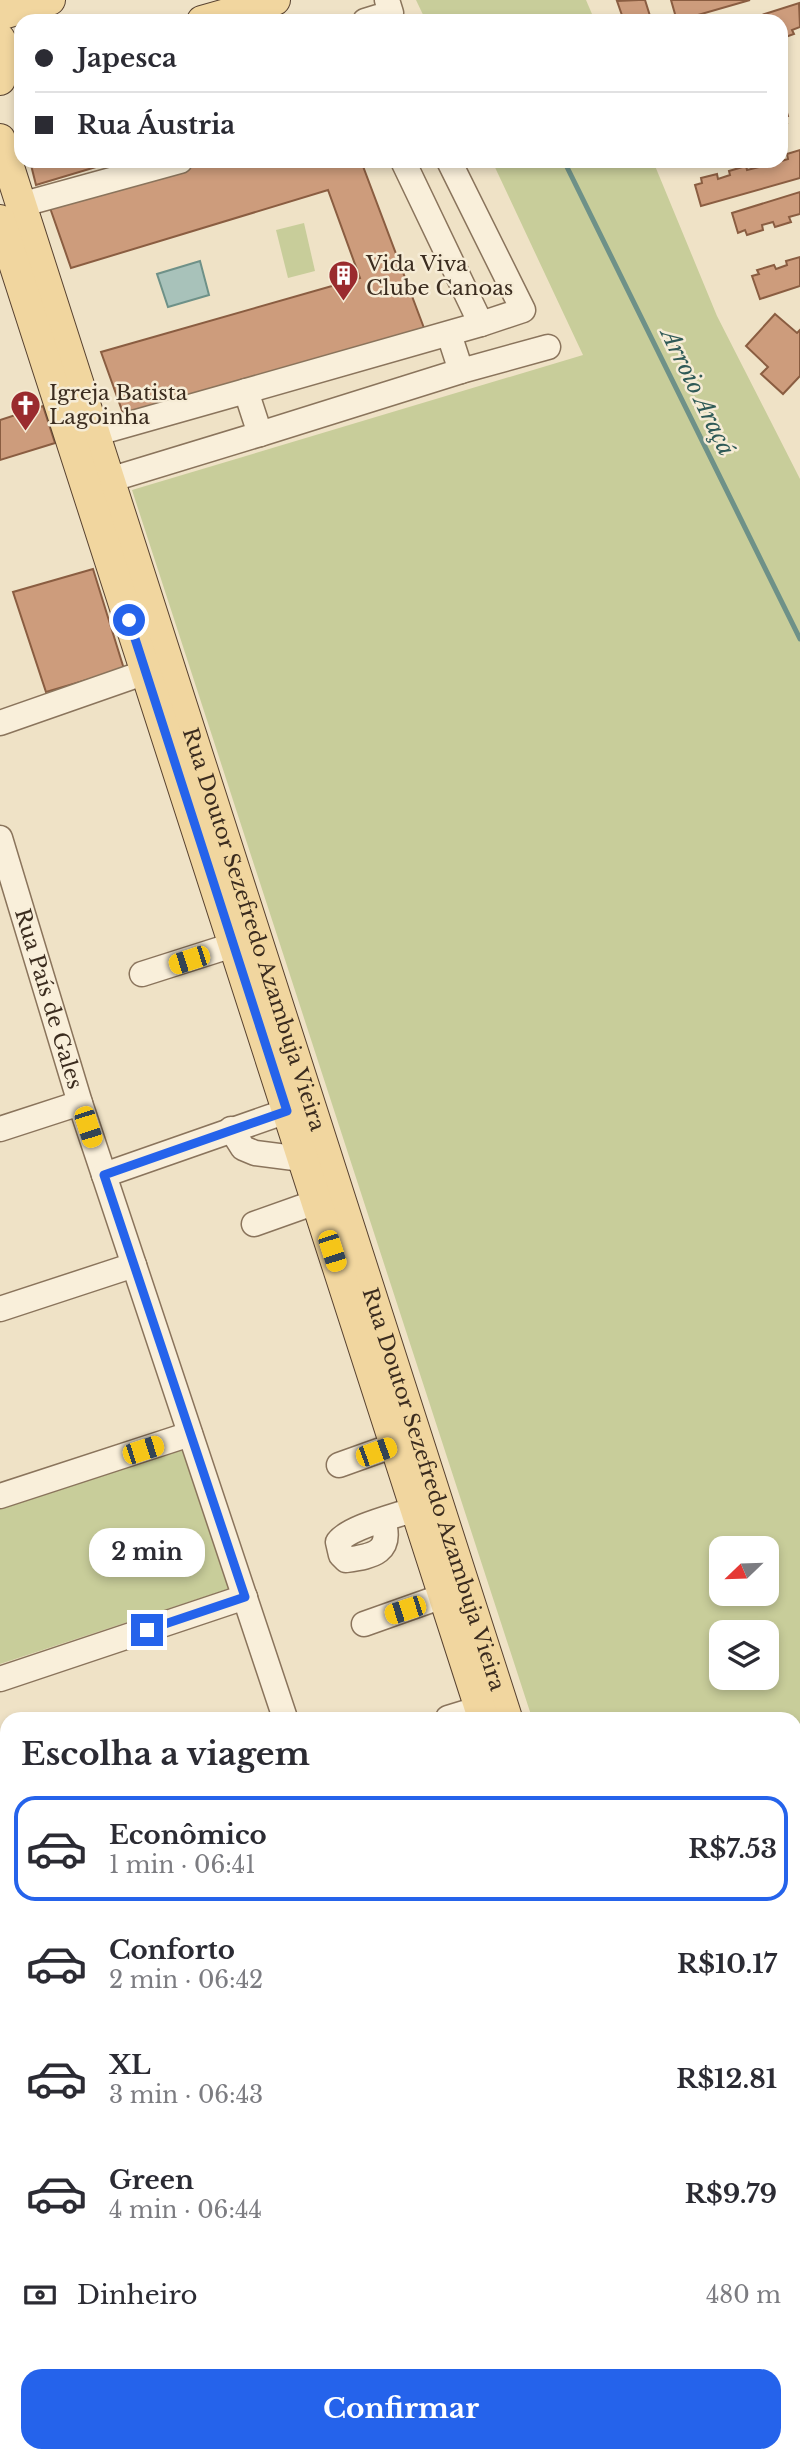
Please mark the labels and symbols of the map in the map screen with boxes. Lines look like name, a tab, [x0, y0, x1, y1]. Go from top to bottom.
place label: Vida Viva Clube Canoas	[365, 251, 513, 301]
building icon: Vida Viva Clube Canoas	[326, 259, 360, 303]
water label: Arroio Araçá	[654, 321, 741, 460]
place label: Igreja Batista Lagoinha	[49, 380, 188, 430]
church icon: Igreja Batista Lagoinha	[9, 388, 43, 432]
route start	[113, 604, 145, 636]
street label: Rua Doutor Sezefredo Azambuja Vieira	[177, 724, 331, 1134]
street label: Rua País de Gales	[9, 905, 88, 1092]
car	[166, 944, 213, 976]
car	[72, 1104, 105, 1150]
car	[316, 1228, 349, 1274]
street label: Rua Doutor Sezefredo Azambuja Vieira	[357, 1284, 510, 1694]
car	[120, 1434, 167, 1466]
car	[353, 1435, 400, 1469]
callout: 2 min	[89, 1528, 205, 1578]
north arrow	[709, 1536, 779, 1606]
car	[382, 1594, 429, 1626]
route end	[131, 1614, 163, 1646]

